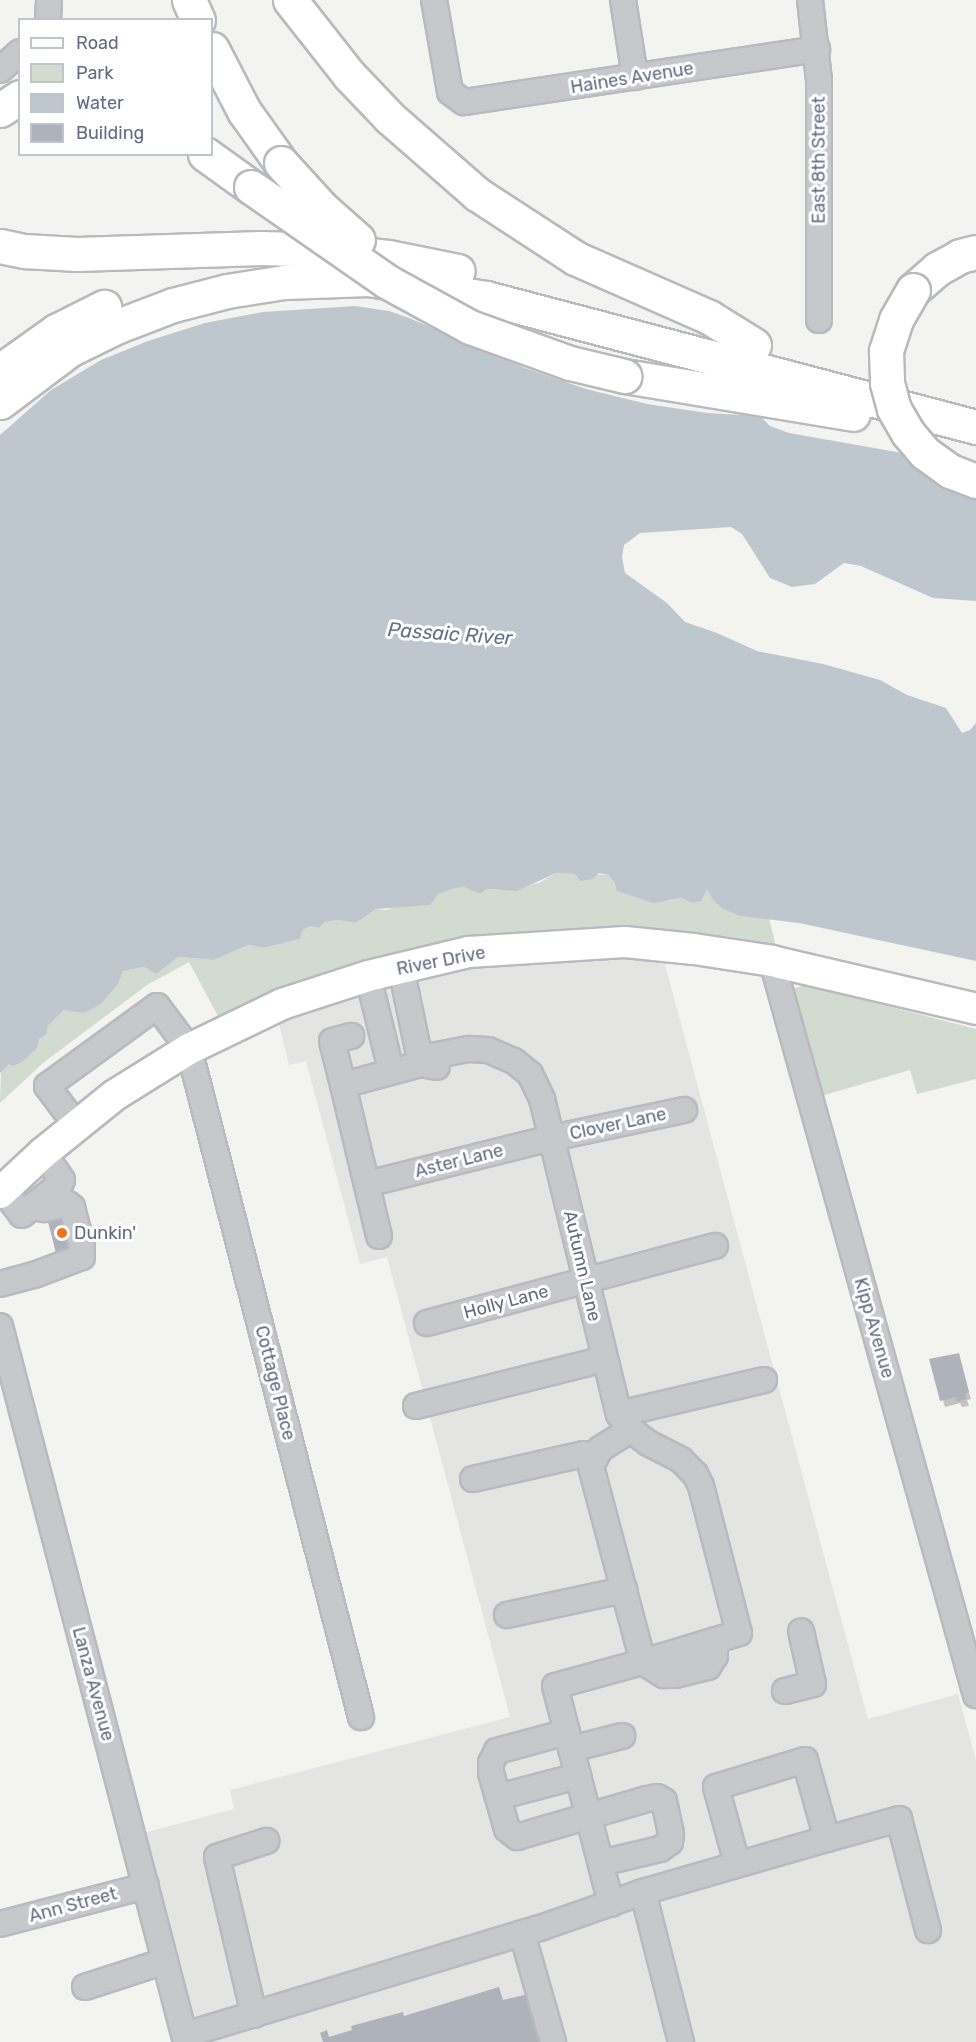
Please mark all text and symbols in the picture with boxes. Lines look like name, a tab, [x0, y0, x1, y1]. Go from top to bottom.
legend	[18, 18, 213, 156]
text: Road	[76, 32, 119, 54]
street label: Haines Avenue	[569, 58, 695, 98]
text: Park	[76, 62, 113, 84]
text: Water	[76, 92, 124, 114]
street label: East 8th Street	[808, 96, 830, 224]
text: Building	[76, 122, 144, 144]
water label: Passaic River	[387, 618, 513, 650]
street label: River Drive	[395, 942, 487, 980]
street label: Clover Lane	[568, 1103, 668, 1145]
street label: Aster Lane	[412, 1140, 506, 1182]
street label: Autumn Lane	[559, 1209, 605, 1323]
place label: Dunkin'	[74, 1222, 136, 1244]
marker: Dunkin'	[55, 1226, 69, 1240]
street label: Kipp Avenue	[849, 1275, 899, 1381]
street label: Holly Lane	[461, 1280, 551, 1324]
street label: Cottage Place	[250, 1323, 300, 1443]
street label: Lanza Avenue	[67, 1624, 119, 1744]
street label: Ann Street	[27, 1883, 119, 1927]

